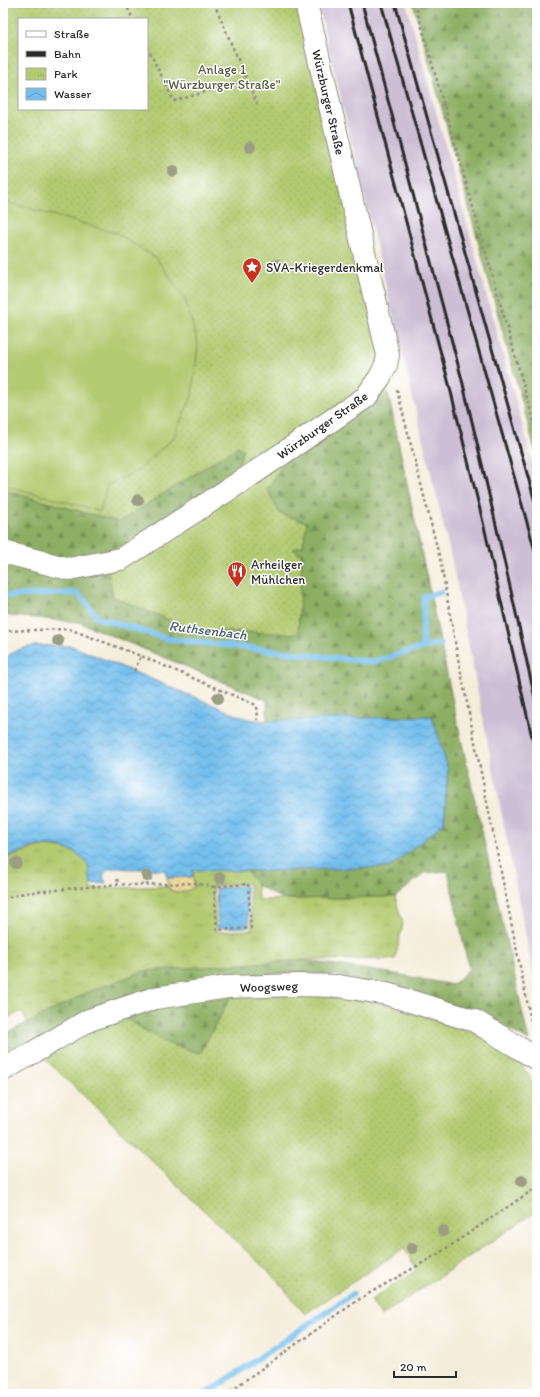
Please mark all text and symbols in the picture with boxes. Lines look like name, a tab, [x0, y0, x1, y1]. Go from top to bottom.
legend	[18, 18, 148, 110]
text: Straße	[54, 27, 89, 41]
text: Bahn	[54, 47, 81, 61]
street label: Würzburger Straße	[309, 48, 348, 156]
park label: Anlage 1 "Würzburger Straße"	[164, 62, 281, 92]
text: Park	[54, 67, 78, 81]
text: Wasser	[54, 87, 91, 101]
place icon: SVA-Kriegerdenkmal	[241, 256, 263, 284]
place label: SVA-Kriegerdenkmal	[266, 260, 384, 275]
street label: Würzburger Straße	[274, 388, 371, 462]
place label: Arheilger Mühlchen	[251, 557, 305, 587]
restaurant icon: Arheilger Mühlchen	[226, 560, 248, 588]
water label: Ruthsenbach	[168, 617, 248, 644]
street label: Woogsweg	[240, 978, 299, 995]
scale bar	[394, 1353, 456, 1379]
text: 20 m	[400, 1360, 427, 1374]

